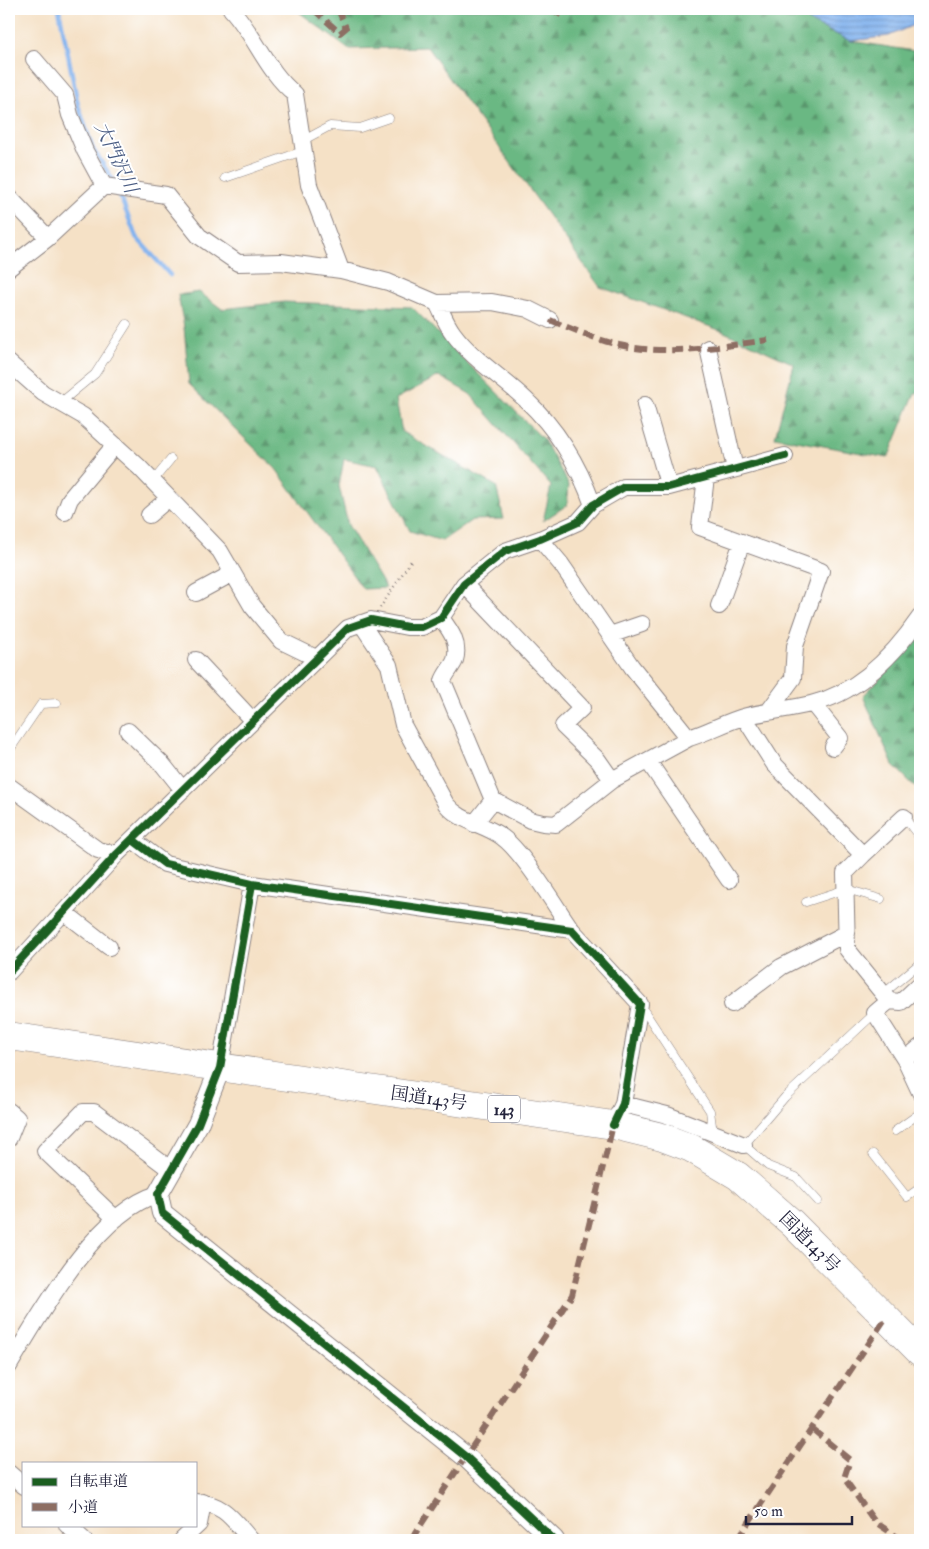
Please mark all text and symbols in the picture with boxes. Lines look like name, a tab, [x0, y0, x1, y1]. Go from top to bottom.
water label: 大門沢川	[89, 118, 144, 199]
street label: 国道143号	[389, 1082, 469, 1115]
road number: 143	[488, 1096, 520, 1122]
street label: 国道143号	[774, 1207, 845, 1278]
legend	[22, 1462, 198, 1526]
text: 自転車道	[68, 1472, 128, 1491]
scale bar	[746, 1494, 853, 1526]
text: 小道	[68, 1498, 98, 1517]
text: 50 m	[754, 1502, 783, 1521]

